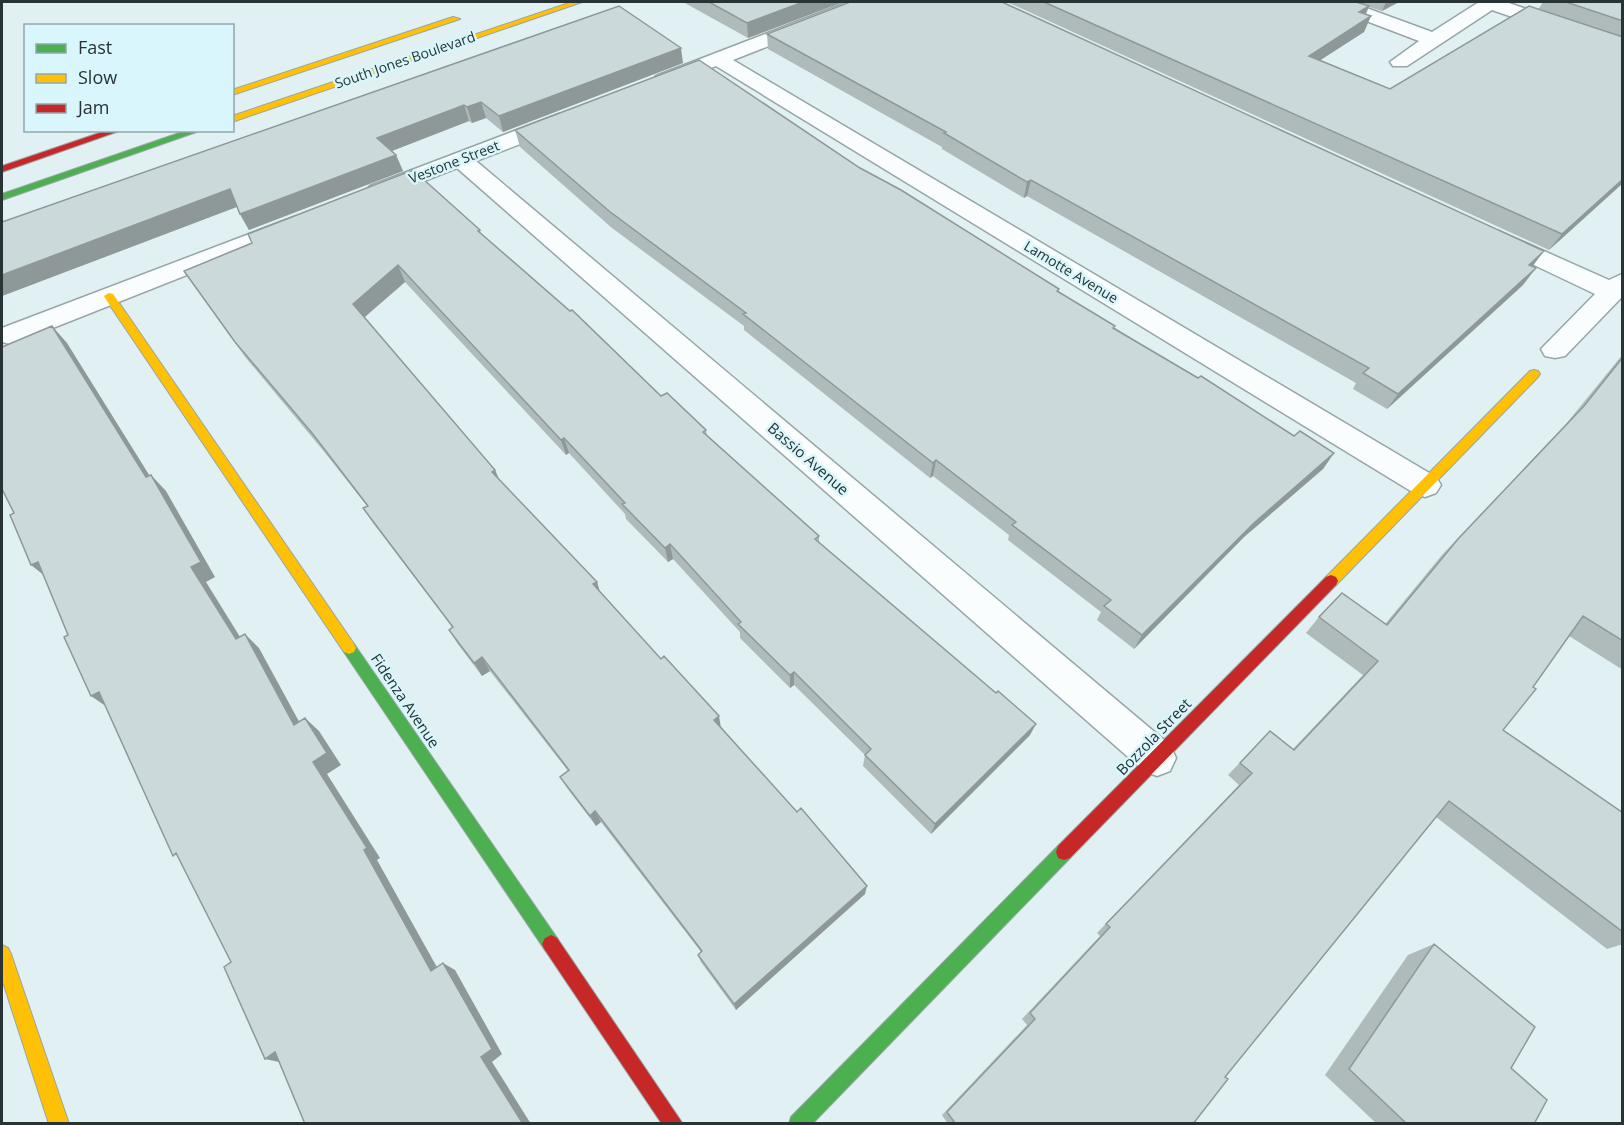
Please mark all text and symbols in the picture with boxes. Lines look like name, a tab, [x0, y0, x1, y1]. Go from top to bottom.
legend	[24, 24, 234, 132]
street label: South Jones Boulevard	[332, 27, 478, 92]
text: Fast	[78, 35, 112, 59]
text: Slow	[78, 65, 117, 89]
text: Jam	[76, 95, 110, 119]
street label: Vestone Street	[406, 136, 502, 188]
street label: Lamotte Avenue	[1021, 236, 1122, 307]
street label: Bassio Avenue	[764, 417, 853, 499]
street label: Fidenza Avenue	[367, 649, 445, 752]
street label: Bozzola Street	[1111, 693, 1195, 779]

